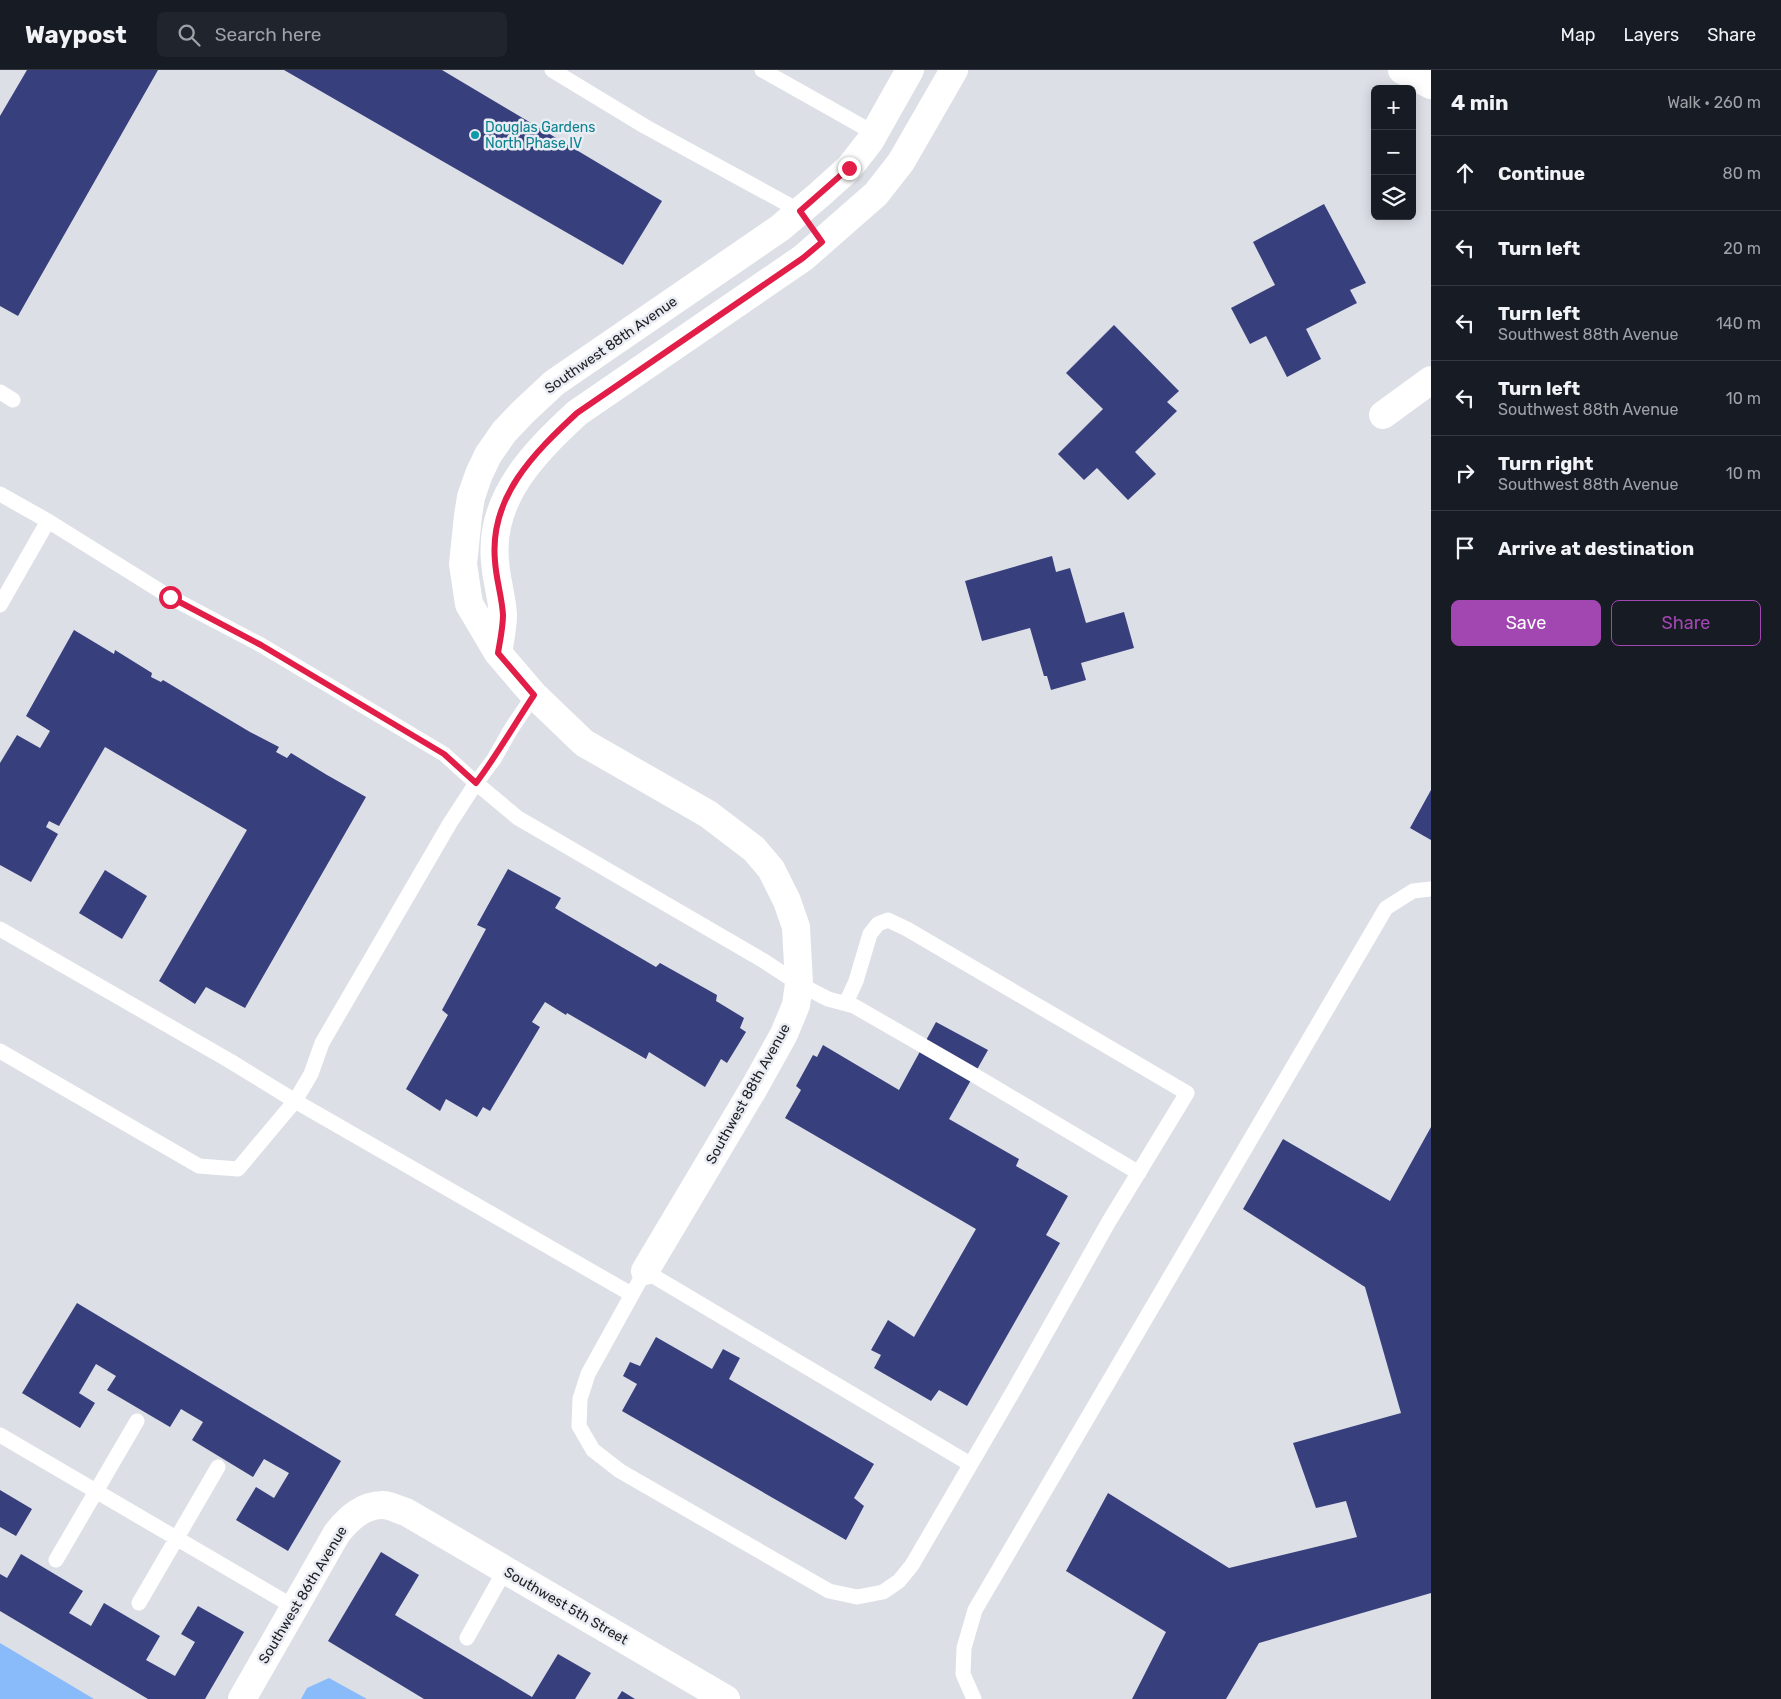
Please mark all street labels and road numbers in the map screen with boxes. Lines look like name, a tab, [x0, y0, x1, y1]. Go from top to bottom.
street label: Southwest 88th Avenue	[541, 293, 681, 397]
street label: Southwest 88th Avenue	[702, 1021, 794, 1167]
street label: Southwest 86th Avenue	[255, 1523, 351, 1667]
street label: Southwest 5th Street	[501, 1564, 631, 1649]

